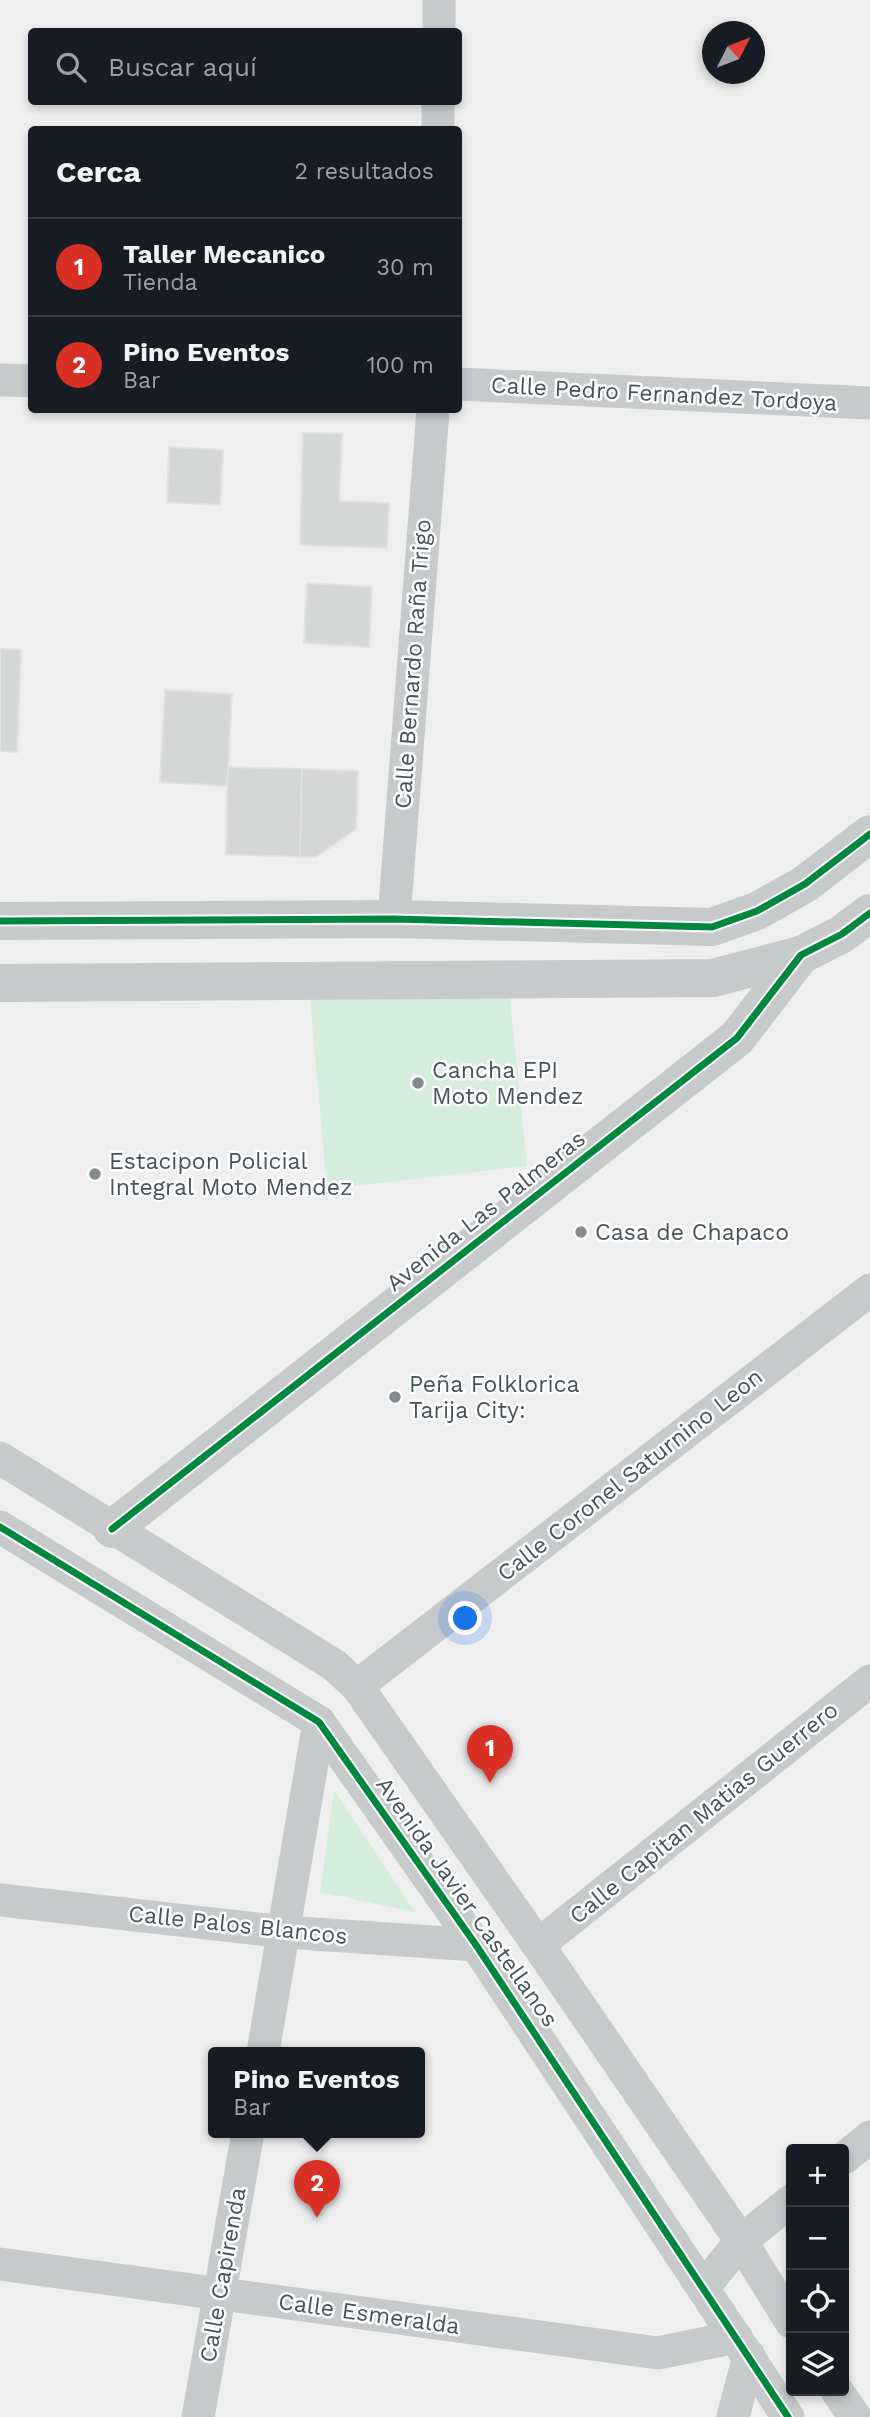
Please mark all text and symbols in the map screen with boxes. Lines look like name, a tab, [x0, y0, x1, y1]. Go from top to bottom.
north arrow	[702, 21, 765, 84]
search box	[28, 28, 462, 105]
icon: search	[52, 48, 90, 86]
text: Buscar aquí	[108, 52, 257, 82]
text: Cerca	[56, 154, 141, 189]
text: 2 resultados	[295, 158, 434, 185]
text: Taller Mecanico	[123, 239, 325, 269]
text: 1	[74, 254, 84, 281]
text: 30 m	[377, 254, 434, 281]
text: Tienda	[123, 269, 198, 296]
text: Pino Eventos	[123, 337, 289, 367]
text: 2	[72, 352, 86, 379]
text: 100 m	[367, 352, 434, 379]
text: Bar	[123, 367, 160, 394]
street label: Calle Pedro Fernandez Tordoya	[490, 371, 838, 417]
street label: Calle Bernardo Raña Trigo	[389, 518, 437, 810]
place label: Cancha EPI Moto Mendez	[432, 1057, 583, 1110]
marker: Cancha EPI Moto Mendez	[410, 1075, 426, 1091]
street label: Avenida Las Palmeras	[381, 1125, 591, 1297]
place label: Estacipon Policial Integral Moto Mendez	[109, 1148, 352, 1201]
marker: Estacipon Policial Integral Moto Mendez	[87, 1166, 103, 1182]
place label: Casa de Chapaco	[595, 1219, 789, 1246]
marker: Casa de Chapaco	[573, 1224, 589, 1240]
street label: Calle Coronel Saturnino Leon	[492, 1363, 768, 1587]
place label: Peña Folklorica Tarija City:	[409, 1371, 580, 1424]
marker: Peña Folklorica Tarija City:	[387, 1389, 403, 1405]
your location	[448, 1601, 482, 1635]
street label: Calle Capitan Matias Guerrero	[564, 1696, 844, 1930]
pin: 1	[467, 1725, 513, 1783]
street label: Avenida Javier Castellanos	[370, 1772, 564, 2032]
street label: Calle Palos Blancos	[127, 1900, 349, 1950]
popup	[208, 2047, 425, 2138]
text: Pino Eventos	[233, 2064, 400, 2094]
text: Bar	[233, 2094, 271, 2121]
map controls	[786, 2144, 849, 2396]
button: +	[786, 2144, 849, 2207]
pin: 2	[294, 2160, 340, 2218]
street label: Calle Capirenda	[194, 2185, 252, 2365]
button: −	[786, 2207, 849, 2270]
button: locate	[786, 2270, 849, 2333]
street label: Calle Esmeralda	[277, 2288, 461, 2340]
button: layers	[786, 2333, 849, 2396]

